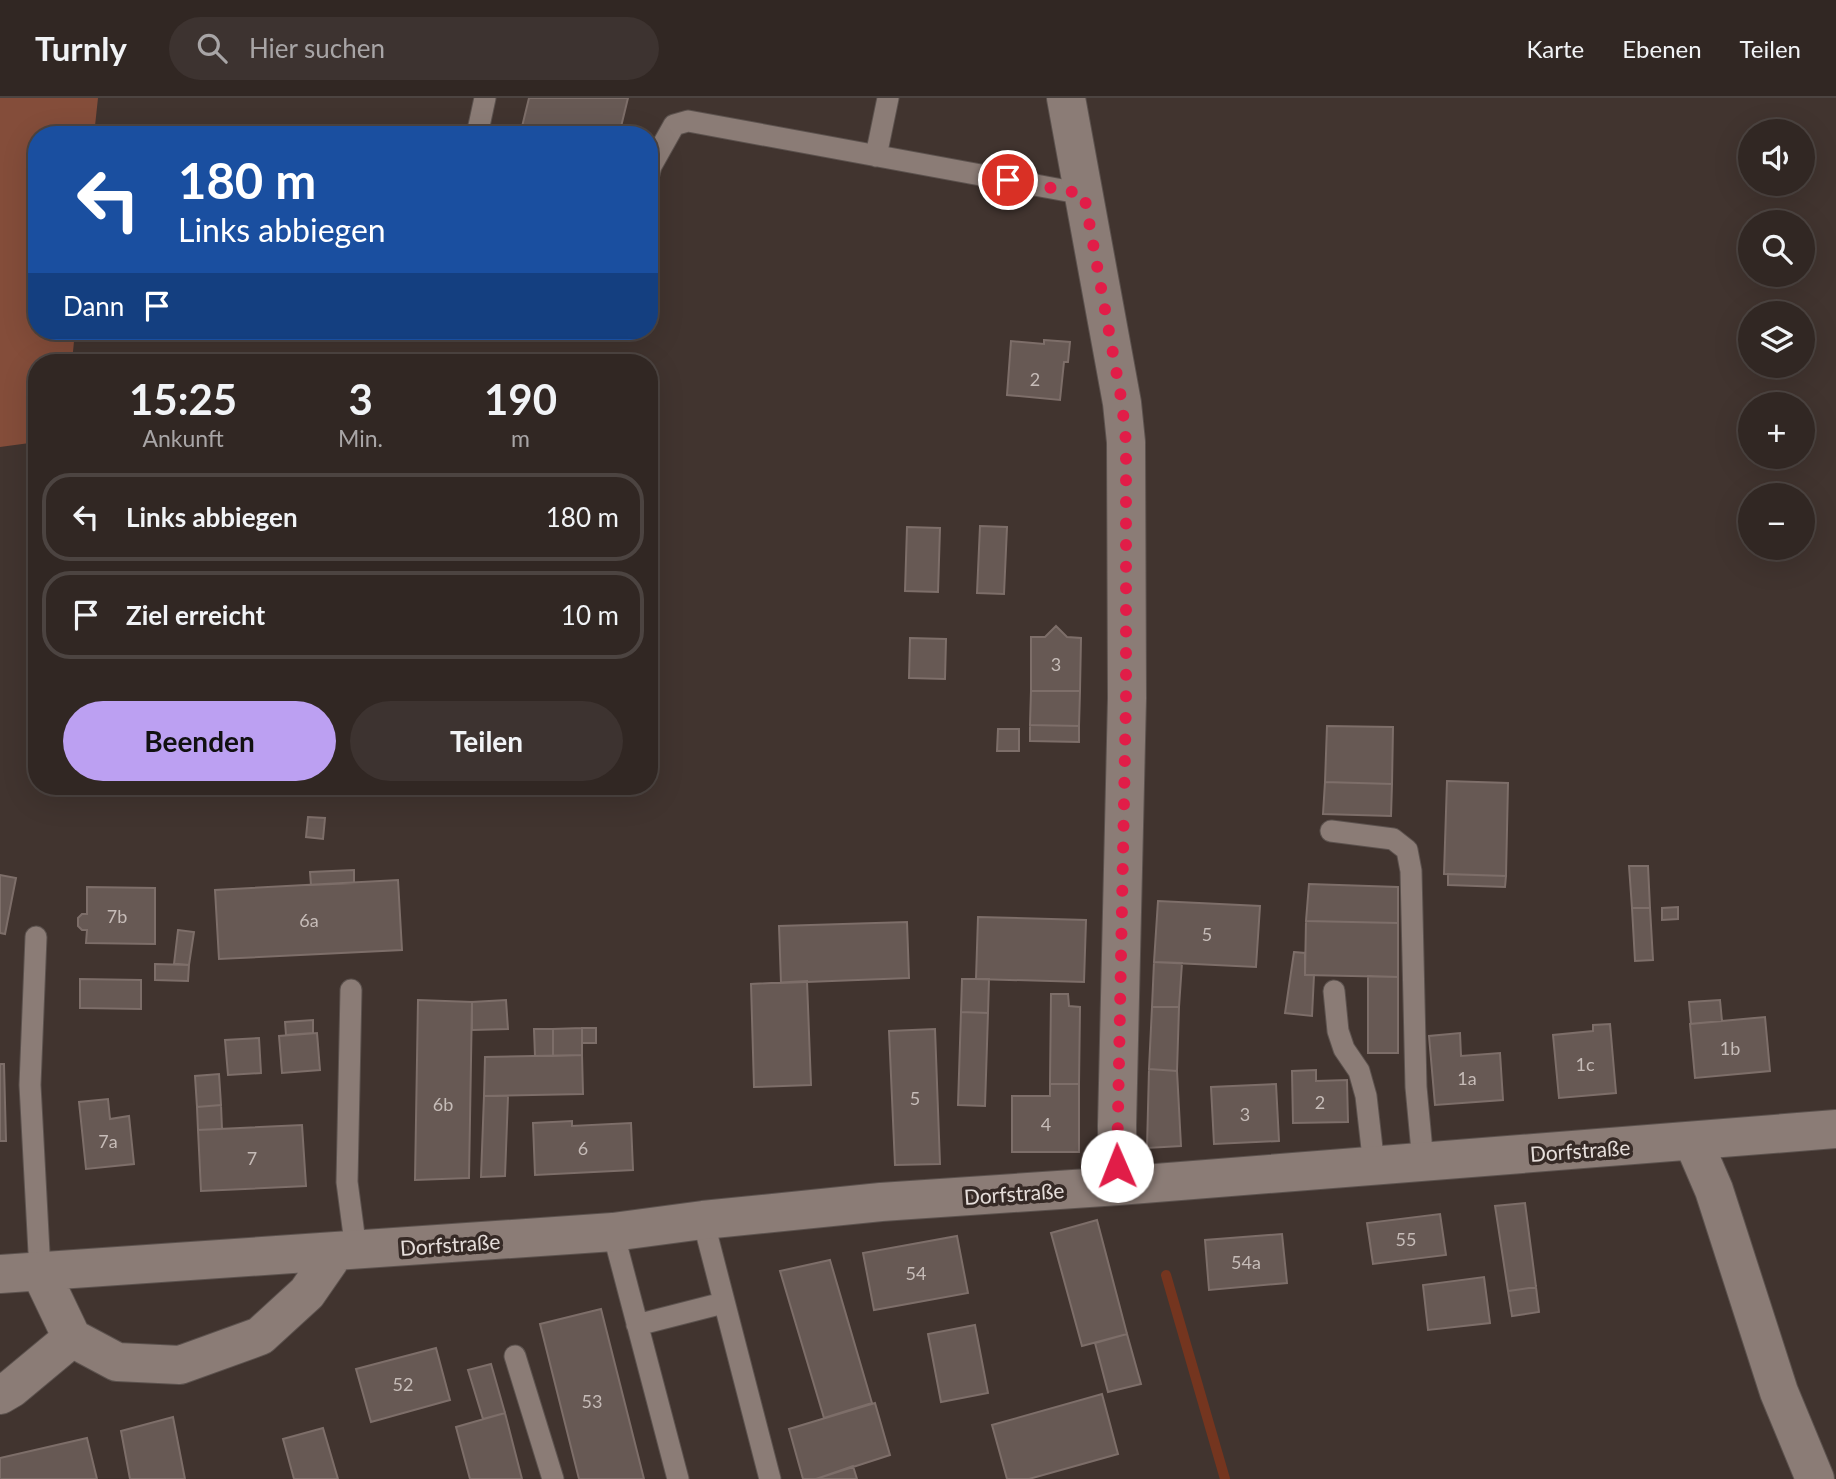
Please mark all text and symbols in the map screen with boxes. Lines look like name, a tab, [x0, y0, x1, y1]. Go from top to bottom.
search box	[169, 17, 659, 80]
text: Turnly	[35, 28, 127, 68]
icon: search	[193, 29, 231, 67]
text: Hier suchen	[249, 32, 385, 64]
text: Karte	[1527, 34, 1584, 63]
text: Ebenen	[1622, 34, 1702, 63]
text: Teilen	[1740, 34, 1801, 63]
map controls	[1738, 119, 1815, 560]
button: sound	[1738, 119, 1815, 196]
pin	[978, 150, 1038, 210]
text: 180 m	[178, 151, 316, 209]
icon: left	[63, 154, 154, 245]
icon: arrive	[989, 161, 1027, 199]
text: Links abbiegen	[178, 210, 386, 249]
button: search	[1738, 210, 1815, 287]
icon: arrive	[138, 287, 176, 325]
text: Dann	[63, 290, 124, 322]
button: layers	[1738, 301, 1815, 378]
house number: 2	[1030, 368, 1040, 390]
text: 15:25	[129, 374, 237, 424]
text: 3	[348, 374, 373, 424]
text: 190	[484, 374, 557, 424]
button: +	[1738, 392, 1815, 469]
text: Ankunft	[142, 424, 224, 452]
text: Min.	[338, 424, 383, 452]
text: m	[511, 424, 530, 452]
button: −	[1738, 483, 1815, 560]
icon: left	[67, 498, 105, 536]
text: Links abbiegen	[126, 501, 298, 533]
text: 180 m	[546, 501, 619, 533]
icon: arrive	[67, 596, 105, 634]
text: Ziel erreicht	[126, 599, 265, 631]
text: 10 m	[561, 599, 619, 631]
house number: 3	[1051, 653, 1061, 675]
button: Beenden	[63, 701, 336, 781]
button: Teilen	[350, 701, 623, 781]
house number: 7b	[107, 905, 127, 927]
house number: 6a	[299, 909, 319, 931]
house number: 5	[1202, 923, 1212, 945]
house number: 1b	[1720, 1037, 1740, 1059]
house number: 1c	[1575, 1053, 1595, 1075]
house number: 1a	[1457, 1067, 1477, 1089]
house number: 5	[910, 1087, 920, 1109]
house number: 2	[1315, 1091, 1325, 1113]
house number: 6b	[433, 1093, 453, 1115]
house number: 3	[1240, 1103, 1250, 1125]
house number: 4	[1041, 1113, 1051, 1135]
position arrow	[1080, 1129, 1154, 1203]
house number: 7a	[98, 1130, 118, 1152]
street label: Dorfstraße	[1529, 1134, 1631, 1166]
house number: 6	[578, 1137, 588, 1159]
house number: 7	[247, 1147, 257, 1169]
street label: Dorfstraße	[963, 1177, 1065, 1209]
street label: Dorfstraße	[399, 1228, 501, 1260]
house number: 55	[1396, 1228, 1416, 1250]
house number: 54a	[1231, 1251, 1261, 1273]
house number: 54	[906, 1262, 926, 1284]
house number: 52	[393, 1373, 413, 1395]
house number: 53	[582, 1390, 602, 1412]

